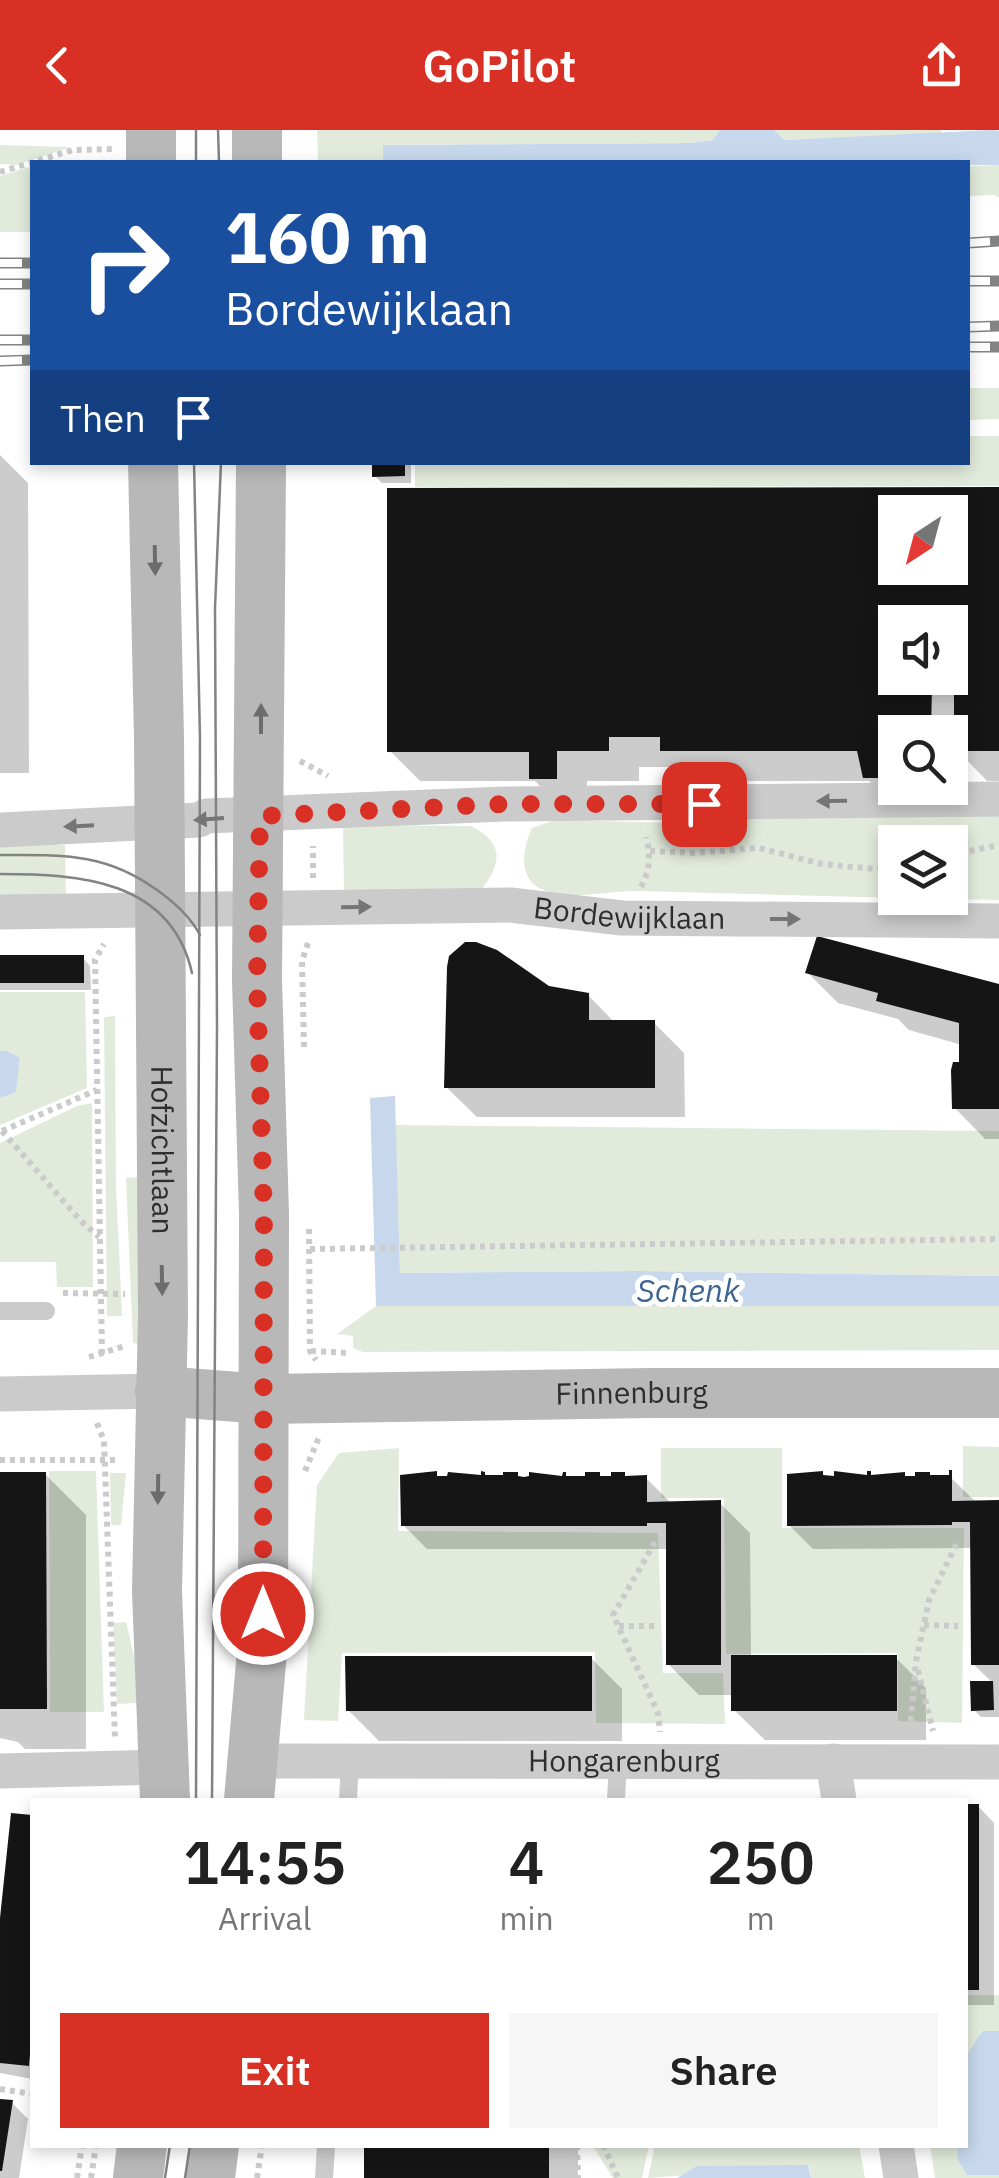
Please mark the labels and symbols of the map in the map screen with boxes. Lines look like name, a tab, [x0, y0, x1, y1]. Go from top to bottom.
north arrow	[878, 495, 968, 585]
one-way arrow	[147, 544, 163, 576]
one-way arrow	[253, 702, 269, 734]
pin	[662, 762, 747, 847]
one-way arrow	[815, 794, 847, 810]
one-way arrow	[193, 811, 224, 827]
one-way arrow	[63, 818, 95, 834]
street label: Bordewijklaan	[532, 887, 725, 937]
one-way arrow	[340, 898, 372, 914]
one-way arrow	[769, 912, 801, 928]
street label: Hofzichtlaan	[143, 1065, 183, 1235]
one-way arrow	[154, 1264, 170, 1296]
water label: Schenk	[636, 1269, 741, 1311]
street label: Finnenburg	[555, 1372, 708, 1412]
one-way arrow	[150, 1473, 166, 1505]
position arrow	[211, 1562, 315, 1666]
street label: Hongarenburg	[528, 1740, 720, 1780]

